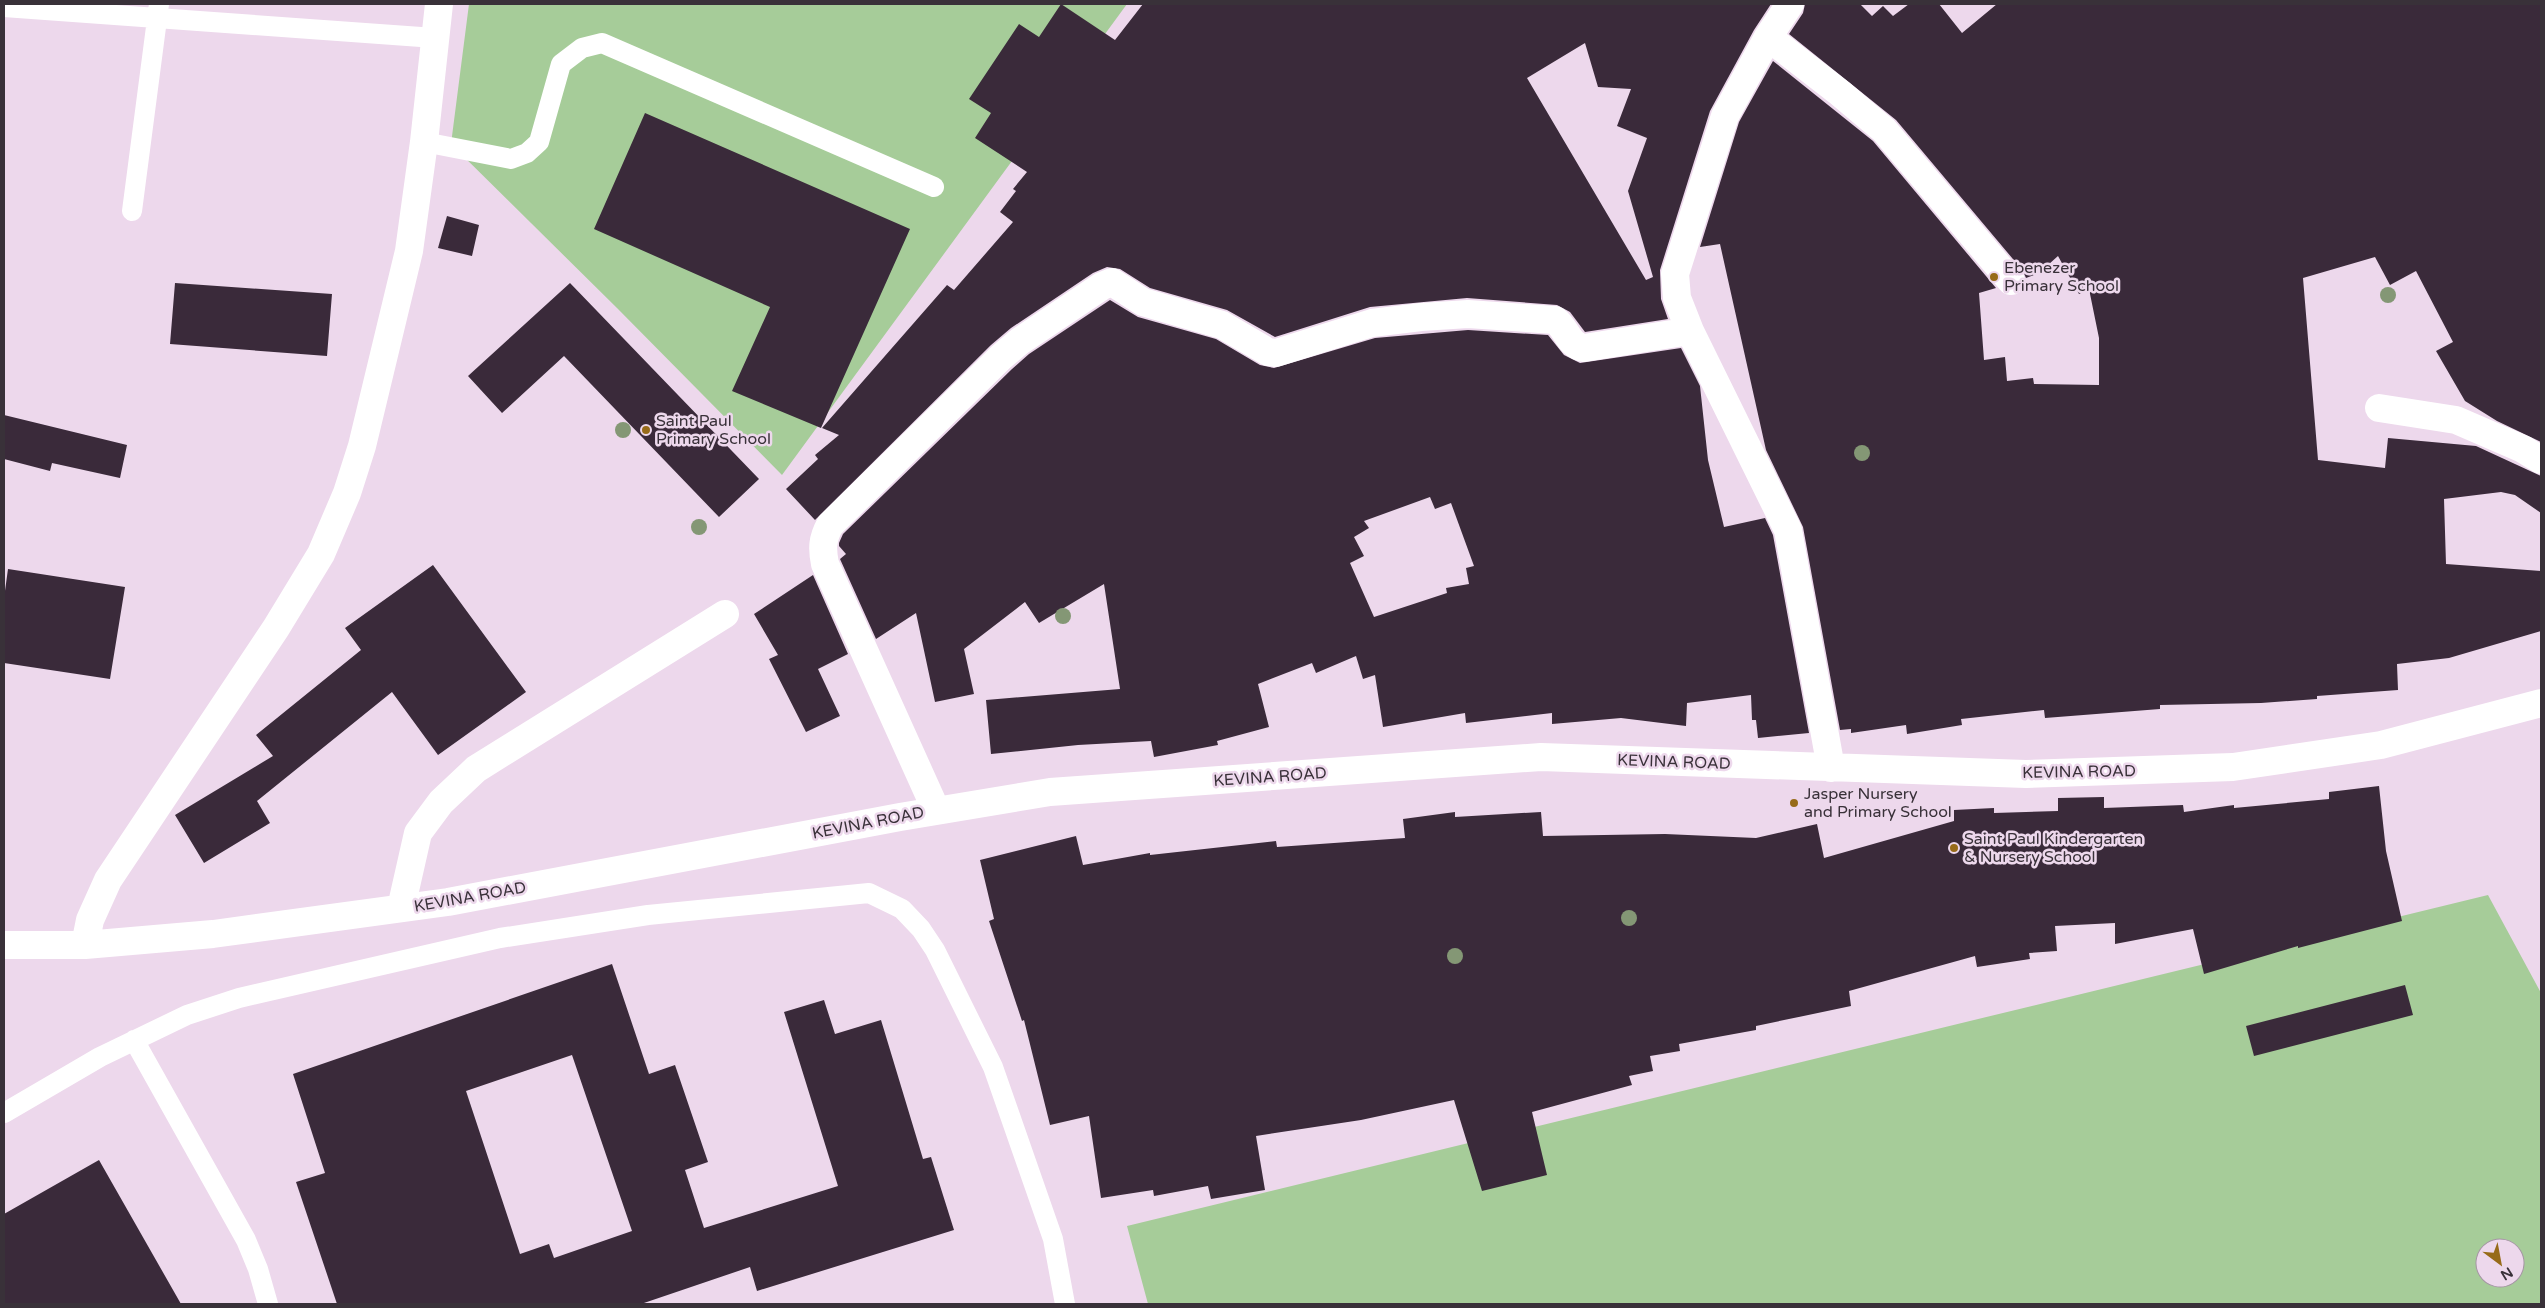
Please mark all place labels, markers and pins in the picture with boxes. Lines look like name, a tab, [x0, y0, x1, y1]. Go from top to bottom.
place label: Ebenezer Primary School	[2004, 258, 2119, 296]
marker: Ebenezer Primary School	[1988, 271, 2000, 283]
place label: Saint Paul Primary School	[656, 411, 771, 449]
marker: Saint Paul Primary School	[640, 424, 652, 436]
place label: Jasper Nursery and Primary School	[1804, 784, 1952, 822]
marker: Jasper Nursery and Primary School	[1788, 797, 1800, 809]
place label: Saint Paul Kindergarten & Nursery School	[1964, 829, 2143, 867]
marker: Saint Paul Kindergarten & Nursery School	[1948, 842, 1960, 854]

